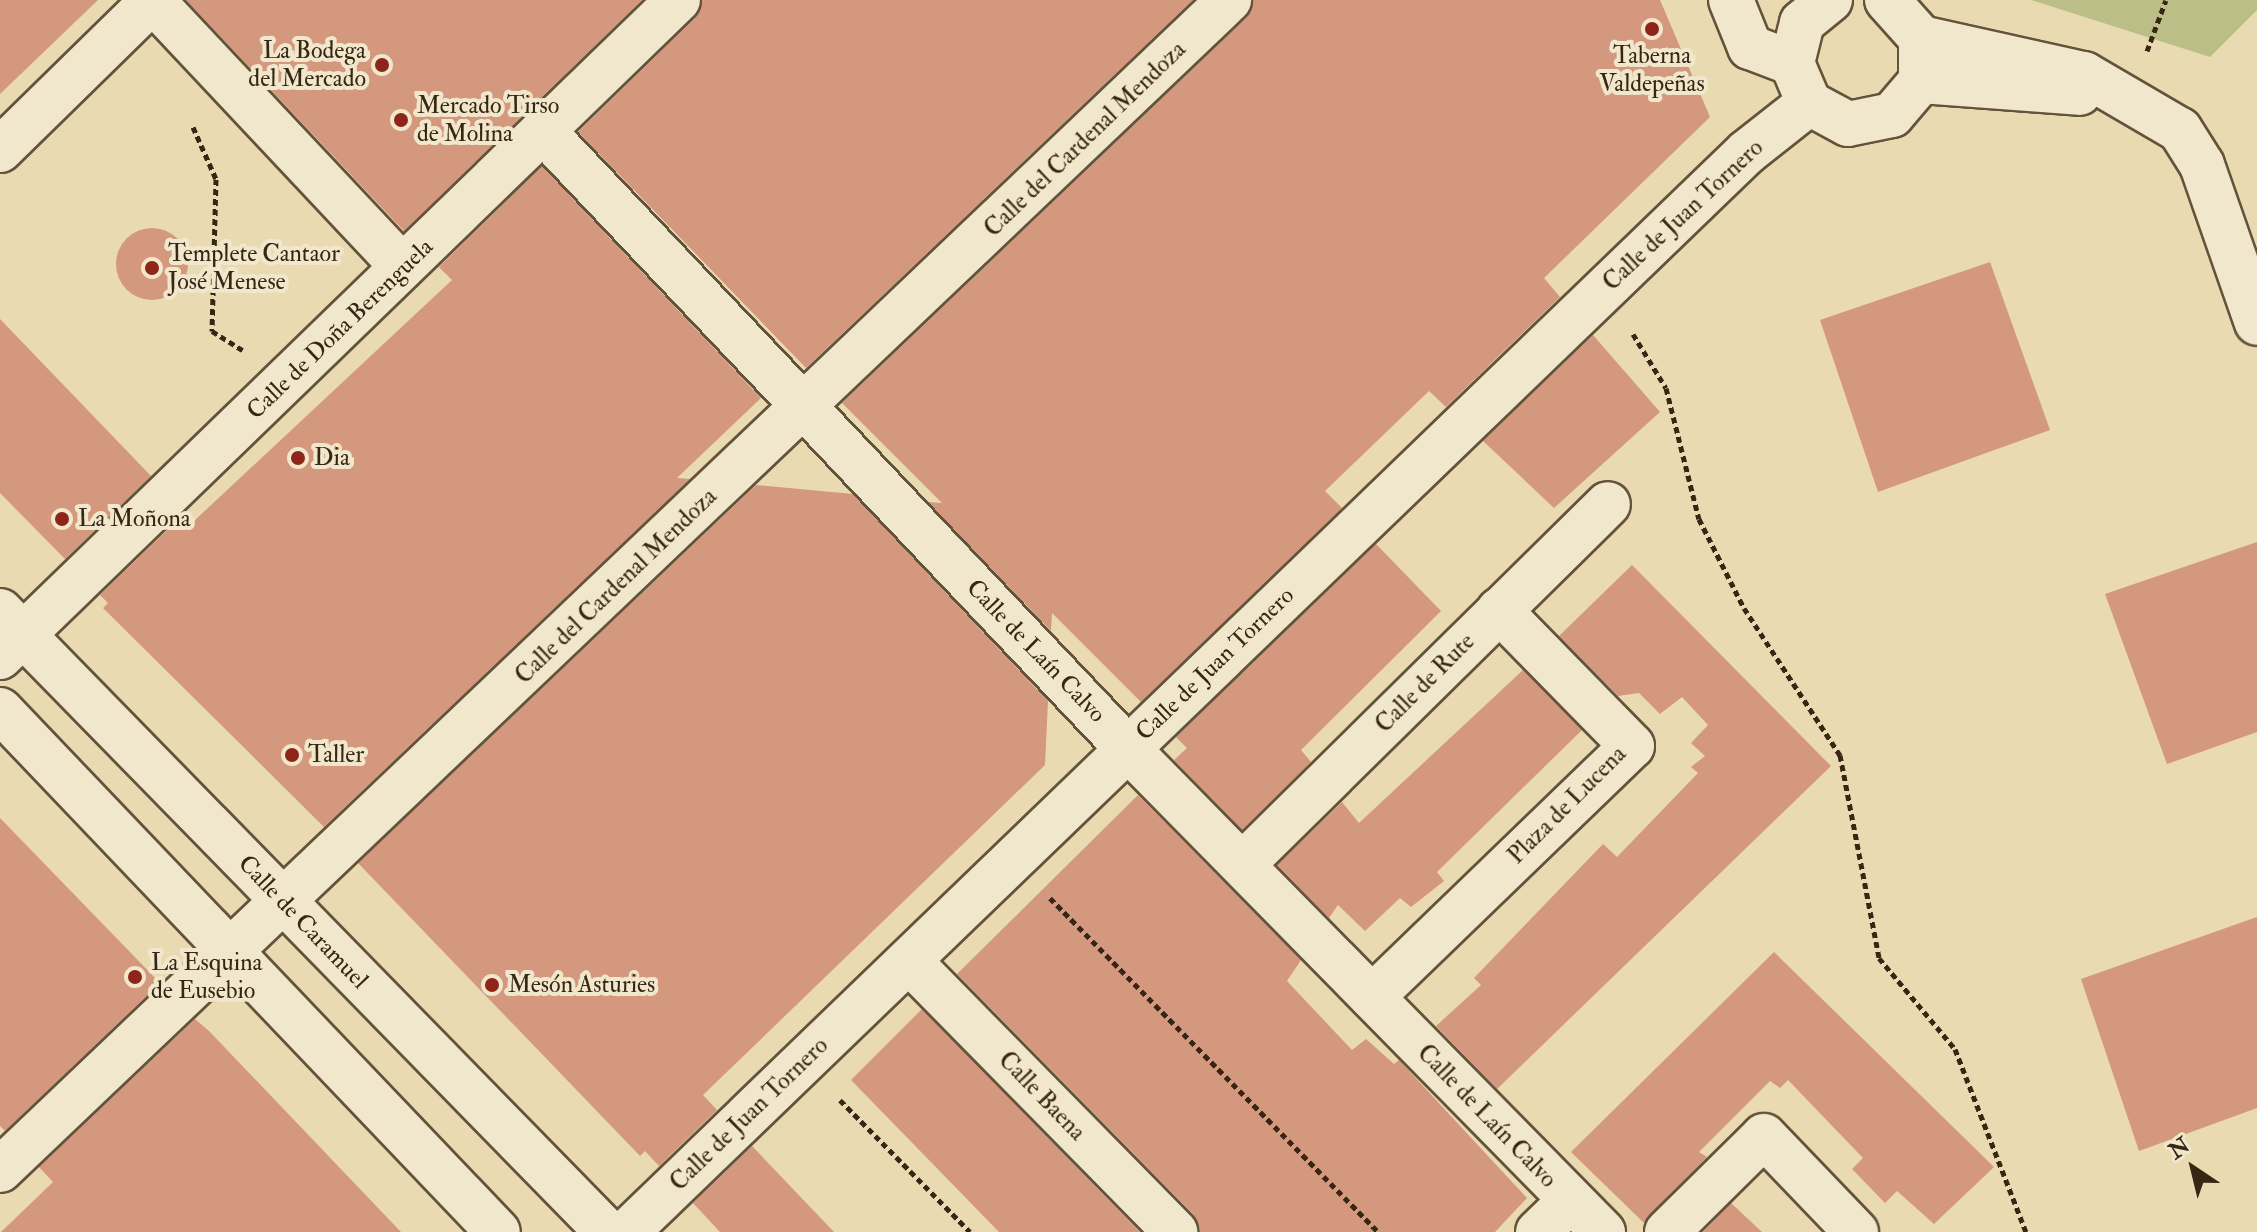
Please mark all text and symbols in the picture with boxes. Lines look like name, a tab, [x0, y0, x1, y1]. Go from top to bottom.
marker: Taberna Valdepeñas	[1643, 20, 1661, 38]
street label: Calle del Cardenal Mendoza	[978, 35, 1192, 243]
place label: La Bodega del Mercado	[248, 37, 366, 93]
place label: Taberna Valdepeñas	[1599, 42, 1705, 98]
marker: La Bodega del Mercado	[373, 56, 391, 74]
place label: Mercado Tirso de Molina	[417, 92, 559, 148]
marker: Mercado Tirso de Molina	[392, 111, 410, 129]
street label: Calle de Juan Tornero	[1597, 133, 1769, 297]
street label: Calle de Doña Berenguela	[241, 233, 439, 425]
place label: Templete Cantaor José Menese	[168, 240, 340, 296]
marker: Templete Cantaor José Menese	[143, 259, 161, 277]
place label: Dia	[314, 444, 350, 472]
marker: Dia	[289, 449, 307, 467]
street label: Calle del Cardenal Mendoza	[509, 482, 723, 690]
place label: La Moñona	[78, 505, 191, 533]
marker: La Moñona	[53, 510, 71, 528]
street label: Calle de Laín Calvo	[960, 573, 1112, 729]
street label: Calle de Juan Tornero	[1130, 581, 1300, 747]
street label: Calle de Rute	[1369, 627, 1481, 739]
street label: Plaza de Lucena	[1502, 740, 1632, 870]
place label: Taller	[308, 741, 364, 769]
marker: Taller	[283, 746, 301, 764]
street label: Calle de Caramuel	[232, 849, 374, 995]
place label: La Esquina de Eusebio	[151, 949, 262, 1005]
marker: La Esquina de Eusebio	[126, 968, 144, 986]
place label: Mesón Asturies	[508, 971, 655, 999]
marker: Mesón Asturies	[483, 976, 501, 994]
street label: Calle de Juan Tornero	[664, 1031, 834, 1197]
street label: Calle de Laín Calvo	[1411, 1038, 1563, 1194]
street label: Calle Baena	[993, 1046, 1091, 1146]
north arrow	[2153, 1128, 2233, 1208]
text: N	[2163, 1131, 2195, 1165]

